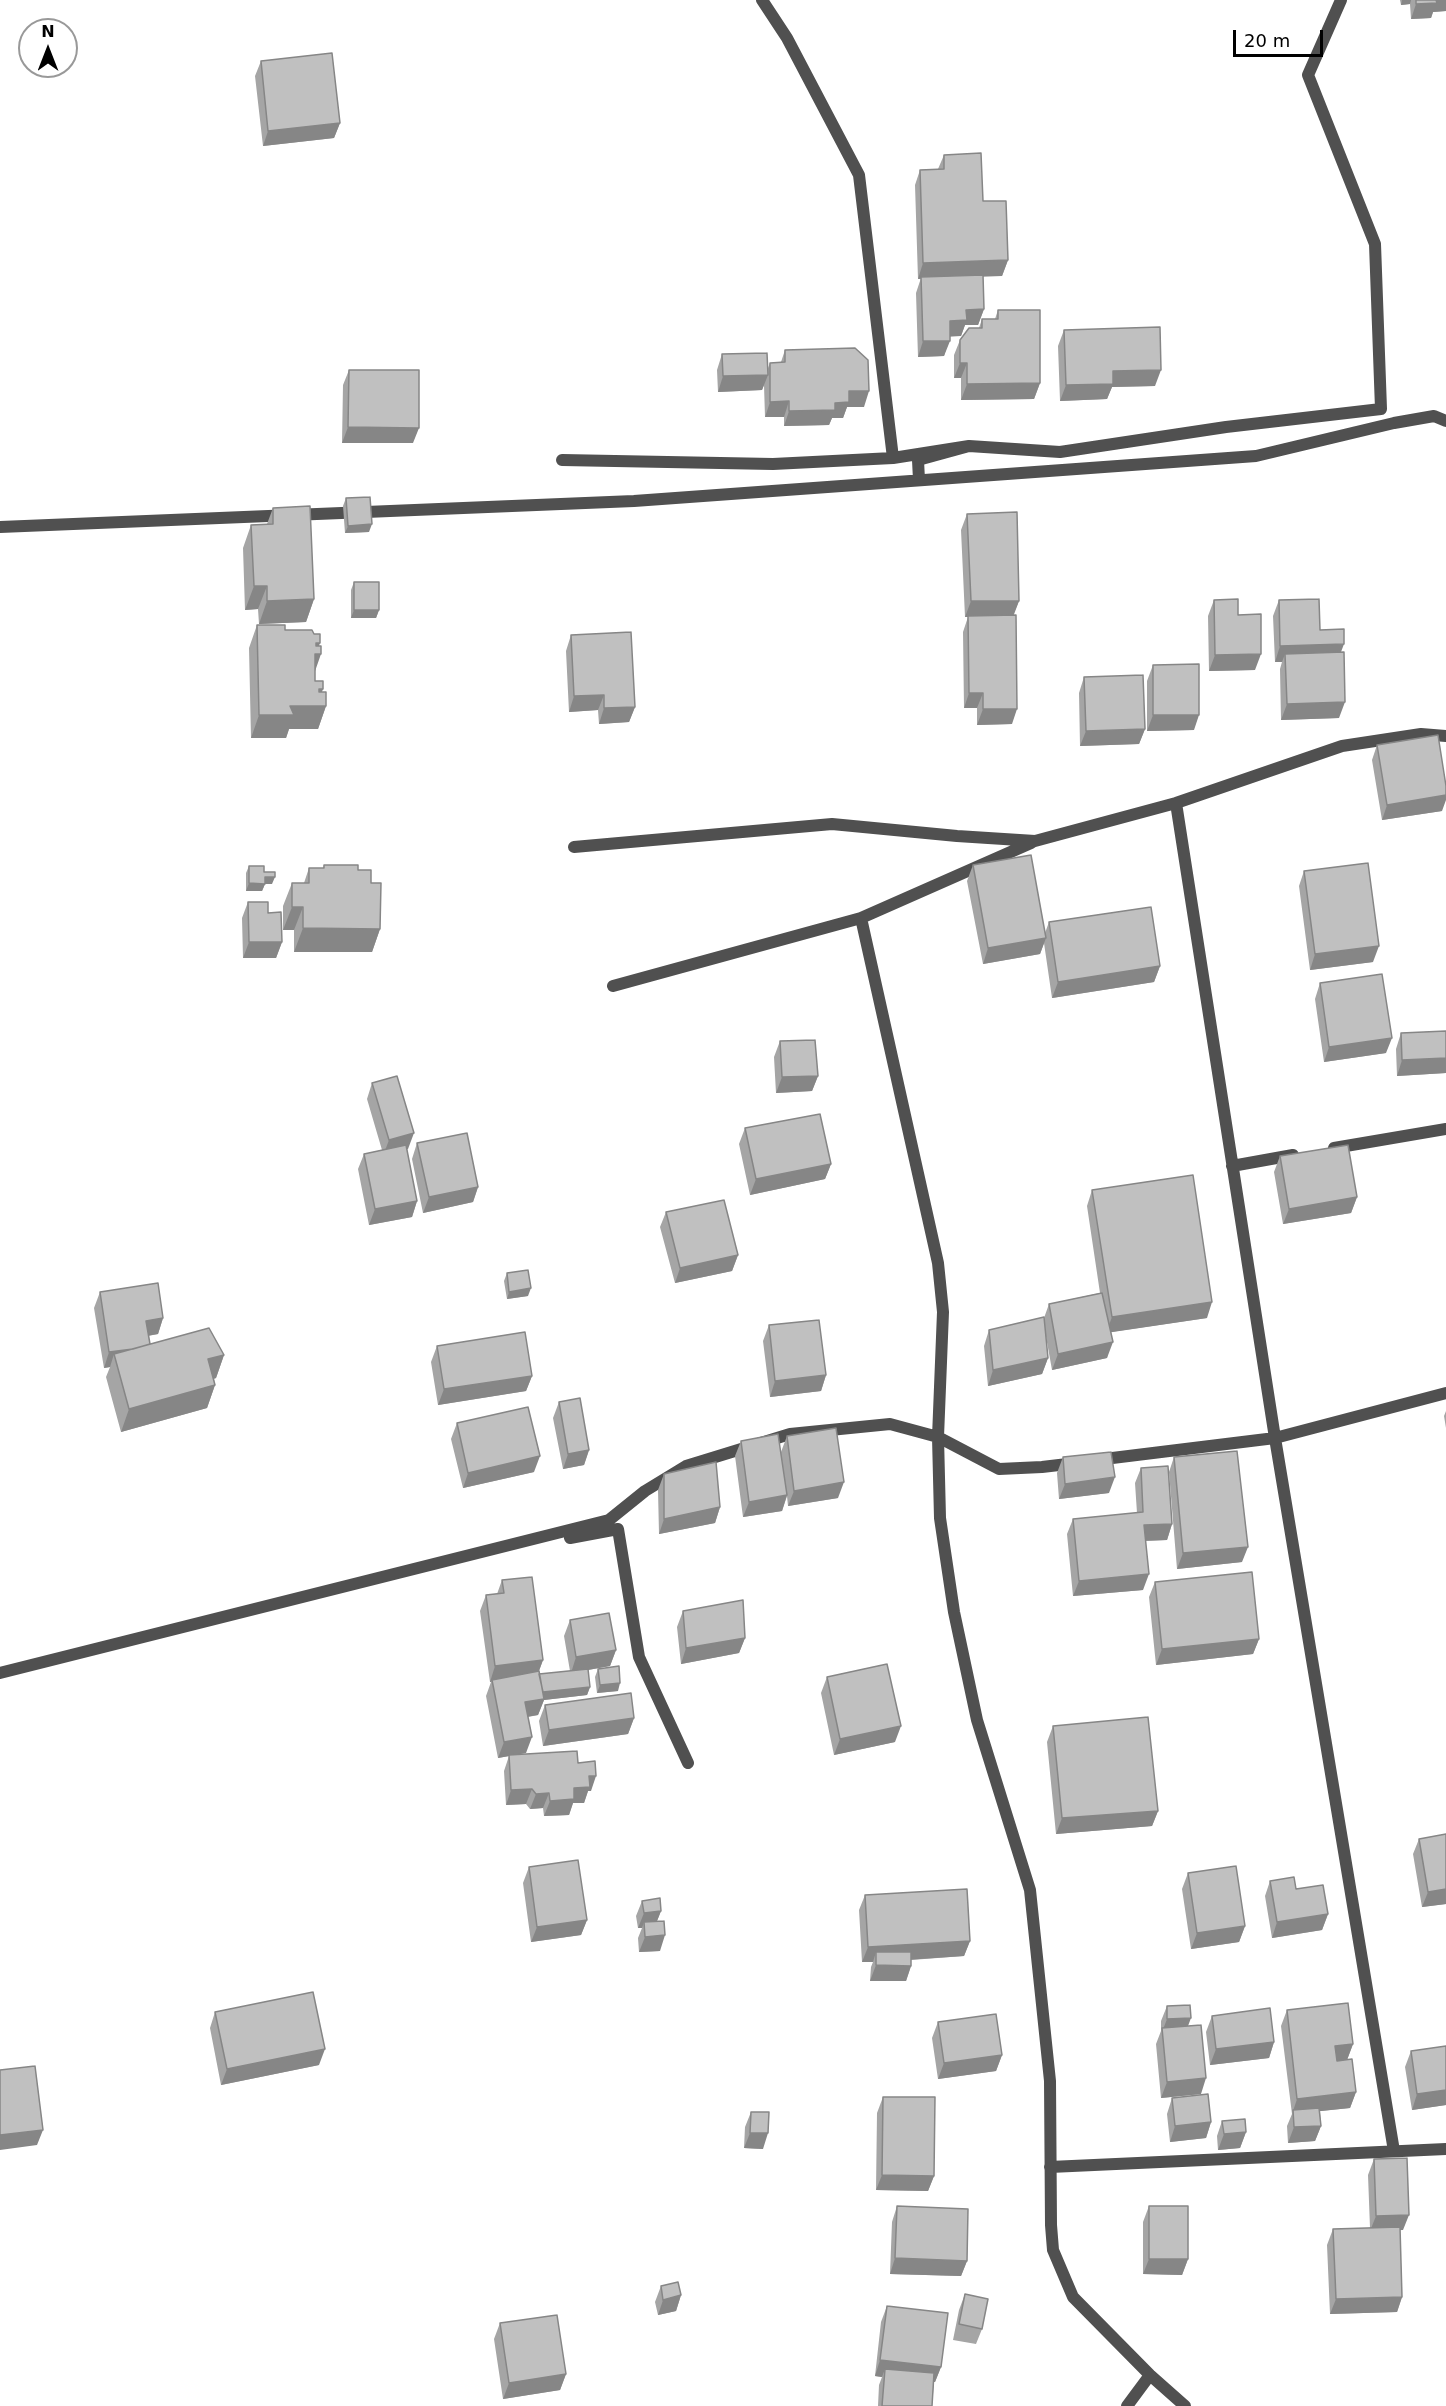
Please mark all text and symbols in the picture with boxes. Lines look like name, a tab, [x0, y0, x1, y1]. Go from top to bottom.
north arrow	[18, 18, 78, 78]
scale bar	[1236, 18, 1326, 56]
text: N	[41, 22, 55, 41]
text: 20 m	[1244, 30, 1290, 51]

